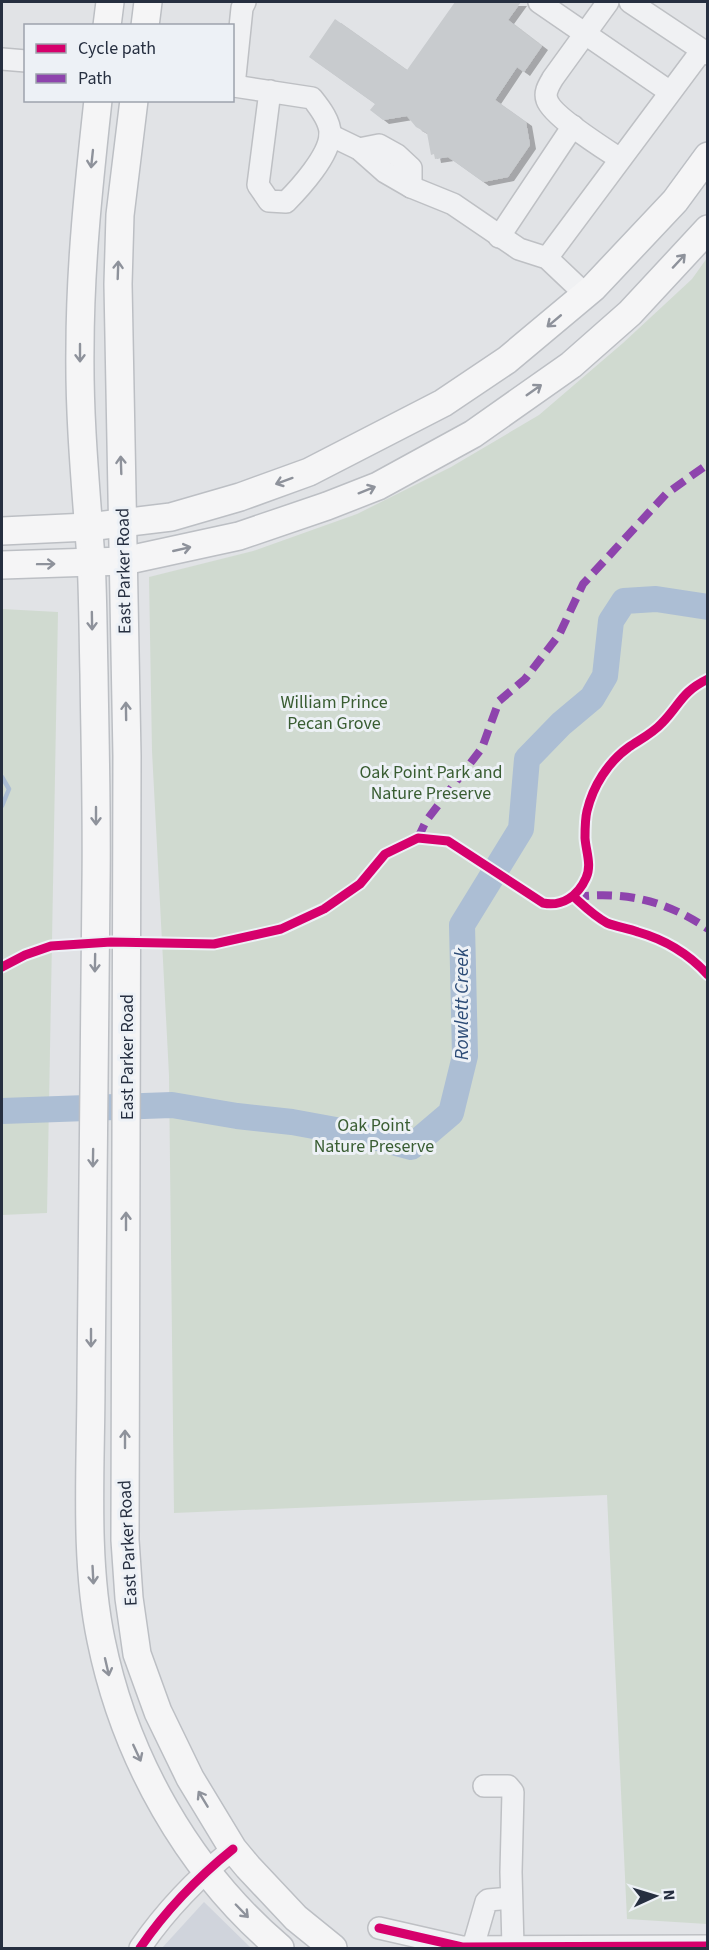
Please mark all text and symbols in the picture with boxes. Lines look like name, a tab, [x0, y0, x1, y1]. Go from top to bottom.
legend	[24, 24, 234, 102]
text: Cycle path	[78, 36, 156, 61]
text: Path	[78, 66, 112, 91]
one-way arrow	[86, 148, 97, 168]
one-way arrow	[672, 253, 686, 268]
one-way arrow	[113, 260, 124, 280]
one-way arrow	[547, 314, 562, 328]
one-way arrow	[74, 343, 86, 363]
one-way arrow	[526, 384, 542, 397]
one-way arrow	[116, 455, 127, 475]
one-way arrow	[275, 476, 294, 487]
one-way arrow	[357, 484, 376, 495]
street label: East Parker Road	[110, 508, 138, 634]
one-way arrow	[172, 542, 191, 554]
one-way arrow	[36, 558, 56, 570]
one-way arrow	[87, 611, 98, 631]
park label: William Prince Pecan Grove	[280, 690, 388, 736]
one-way arrow	[121, 701, 132, 721]
park label: Oak Point Park and Nature Preserve	[359, 760, 503, 806]
one-way arrow	[90, 806, 102, 826]
water label: Rowlett Creek	[448, 947, 476, 1060]
one-way arrow	[89, 953, 101, 973]
street label: East Parker Road	[115, 994, 140, 1120]
park label: Oak Point Nature Preserve	[314, 1113, 434, 1159]
one-way arrow	[87, 1148, 99, 1168]
one-way arrow	[120, 1211, 132, 1231]
one-way arrow	[85, 1327, 97, 1347]
one-way arrow	[119, 1430, 131, 1450]
street label: East Parker Road	[112, 1479, 144, 1607]
one-way arrow	[87, 1564, 98, 1584]
one-way arrow	[101, 1657, 113, 1676]
one-way arrow	[131, 1743, 143, 1761]
one-way arrow	[196, 1791, 208, 1808]
north arrow	[625, 1866, 685, 1926]
text: N	[658, 1889, 680, 1901]
one-way arrow	[235, 1903, 249, 1918]

